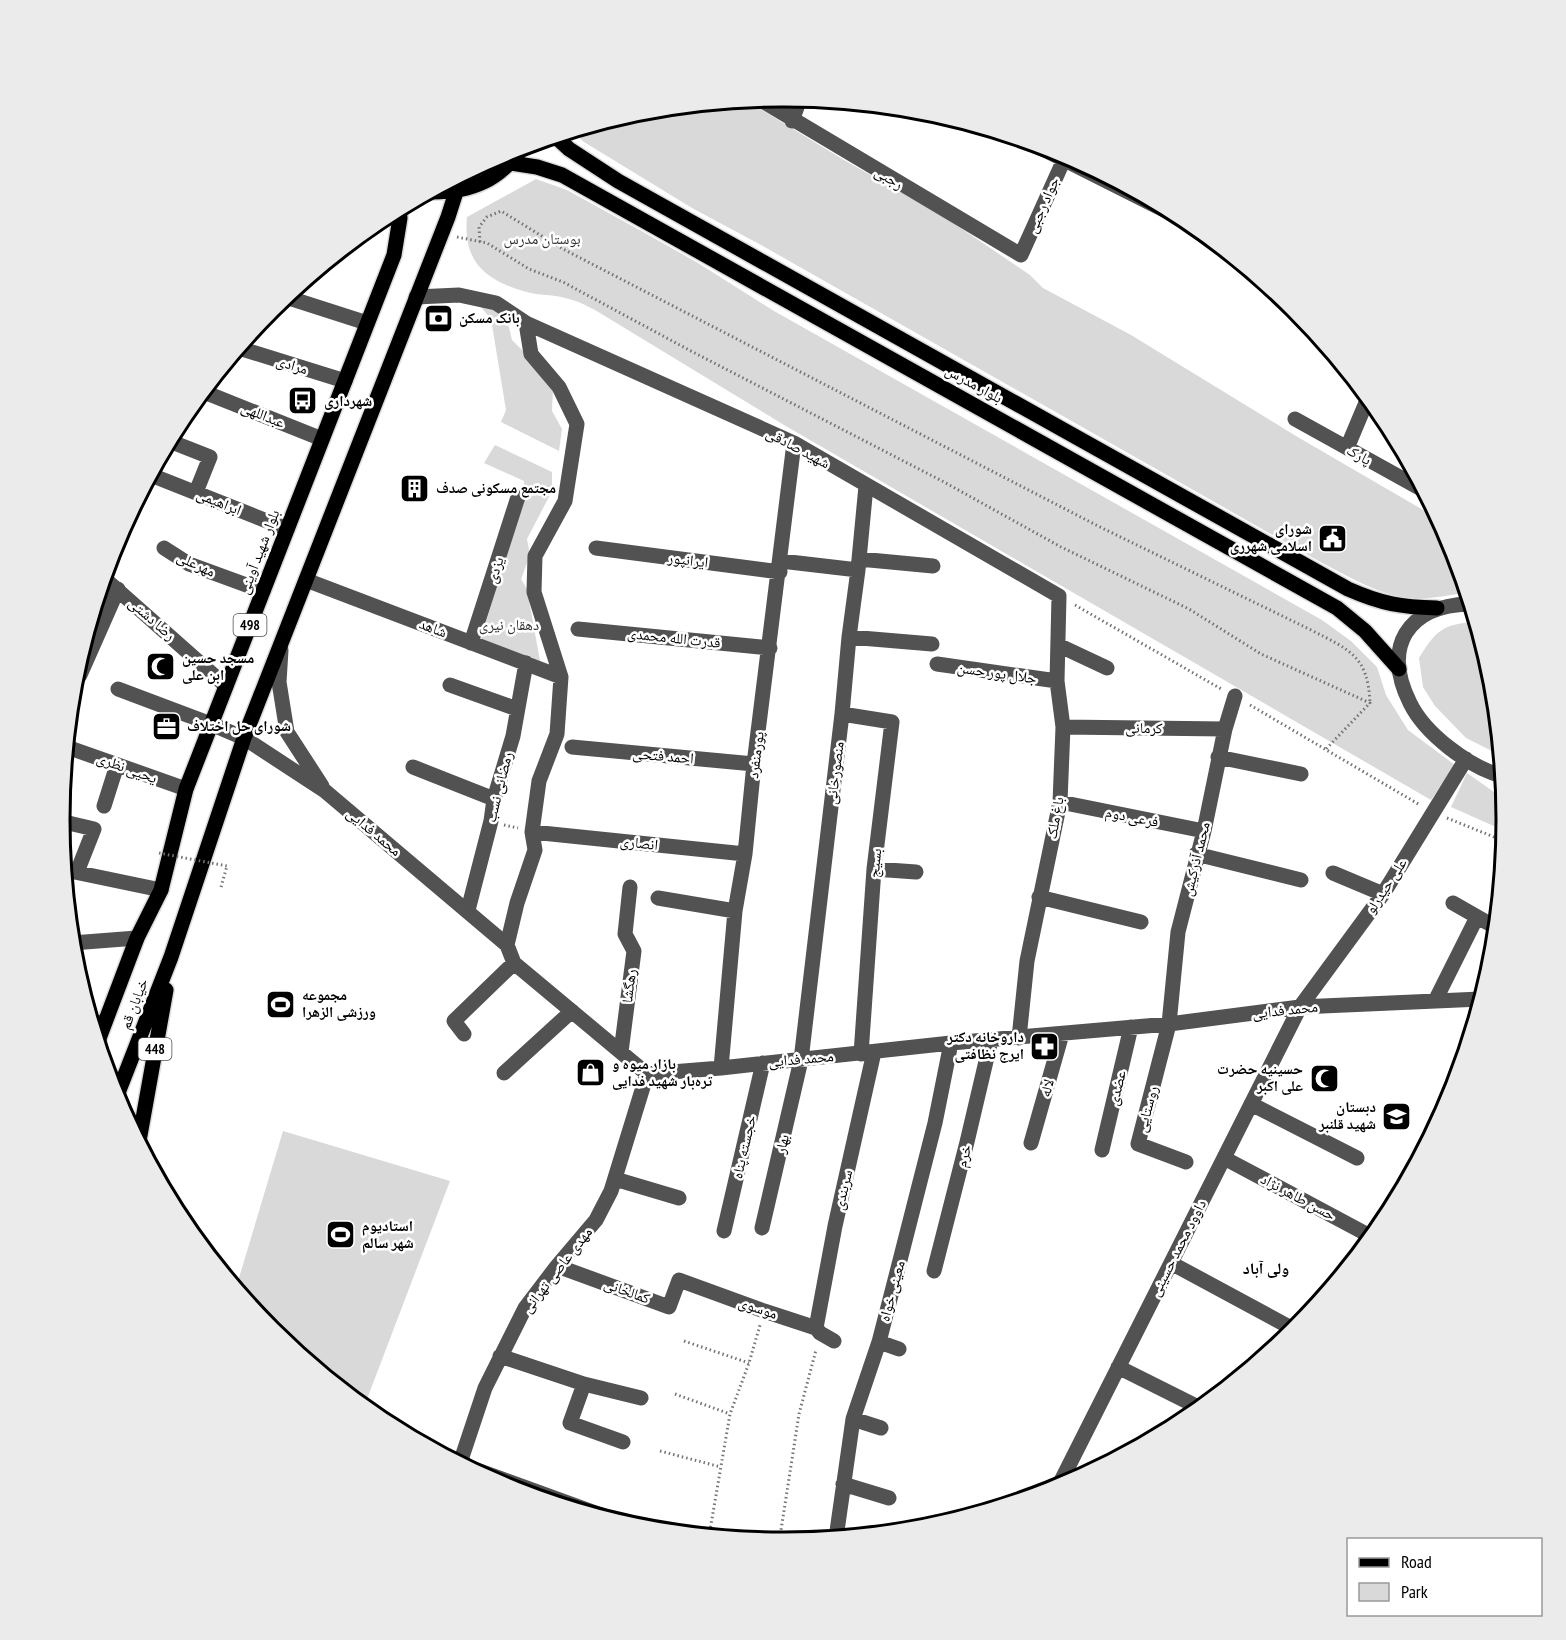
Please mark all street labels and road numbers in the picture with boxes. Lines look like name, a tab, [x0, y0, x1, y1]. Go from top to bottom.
street label: رجبی	[871, 162, 907, 194]
street label: جواد رجبی	[1022, 173, 1064, 236]
street label: مرادی	[274, 351, 310, 379]
street label: بلوار مدرس	[942, 360, 1006, 408]
street label: عبداللهی	[238, 397, 288, 433]
street label: شهید صادقی	[763, 423, 834, 473]
street label: پارک	[1343, 440, 1375, 469]
street label: ابراهیمی	[194, 484, 244, 520]
street label: بلوار شهید آوینی	[234, 507, 284, 597]
street label: مهرعلی	[174, 546, 219, 582]
street label: ایرانپور	[666, 547, 709, 572]
street label: یزدی	[481, 554, 509, 586]
street label: رضا دشتی	[124, 593, 180, 645]
road number: 498	[234, 614, 266, 636]
street label: شاهد	[417, 614, 450, 642]
street label: قدرت الله محمدی	[626, 623, 722, 653]
street label: جلال پور حسن	[956, 658, 1039, 689]
street label: کرمانی	[1125, 718, 1163, 738]
street label: پورمنفرد	[743, 730, 768, 780]
street label: منصورخانی	[821, 740, 849, 806]
street label: احمد فتحی	[631, 743, 695, 769]
street label: یحیی نظری	[94, 748, 160, 788]
street label: رمضانی نسب	[481, 749, 517, 824]
street label: باغ ملک	[1041, 795, 1069, 841]
street label: فرعی دوم	[1104, 802, 1160, 832]
street label: محمد فدایی	[342, 803, 406, 861]
street label: محمد آذرکیش	[1177, 820, 1215, 898]
street label: انصاری	[619, 831, 659, 855]
street label: بسیج	[864, 847, 886, 879]
street label: علی حیدرلو	[1361, 854, 1412, 918]
street label: رهگشا	[617, 968, 640, 1004]
street label: خیابان قم	[115, 975, 153, 1032]
street label: محمد فدایی	[1251, 997, 1319, 1023]
road number: 448	[138, 1038, 172, 1060]
street label: محمد فدایی	[767, 1046, 835, 1072]
street label: عضدی	[1103, 1068, 1131, 1108]
street label: لاله	[1035, 1077, 1058, 1099]
street label: روستایی	[1131, 1083, 1163, 1134]
street label: خجسته پناه	[727, 1113, 760, 1180]
street label: بهار	[770, 1132, 793, 1156]
street label: خرم	[952, 1142, 977, 1170]
street label: سربندی	[829, 1168, 857, 1212]
street label: حسن طاهر نژاد	[1257, 1169, 1339, 1225]
street label: داوود محمد حسینی	[1145, 1196, 1211, 1300]
street label: مهدی عاصی تهرانی	[517, 1223, 597, 1317]
street label: معینی خواه	[874, 1258, 910, 1324]
street label: کمالخانی	[601, 1273, 653, 1309]
street label: موسوی	[736, 1292, 780, 1324]

